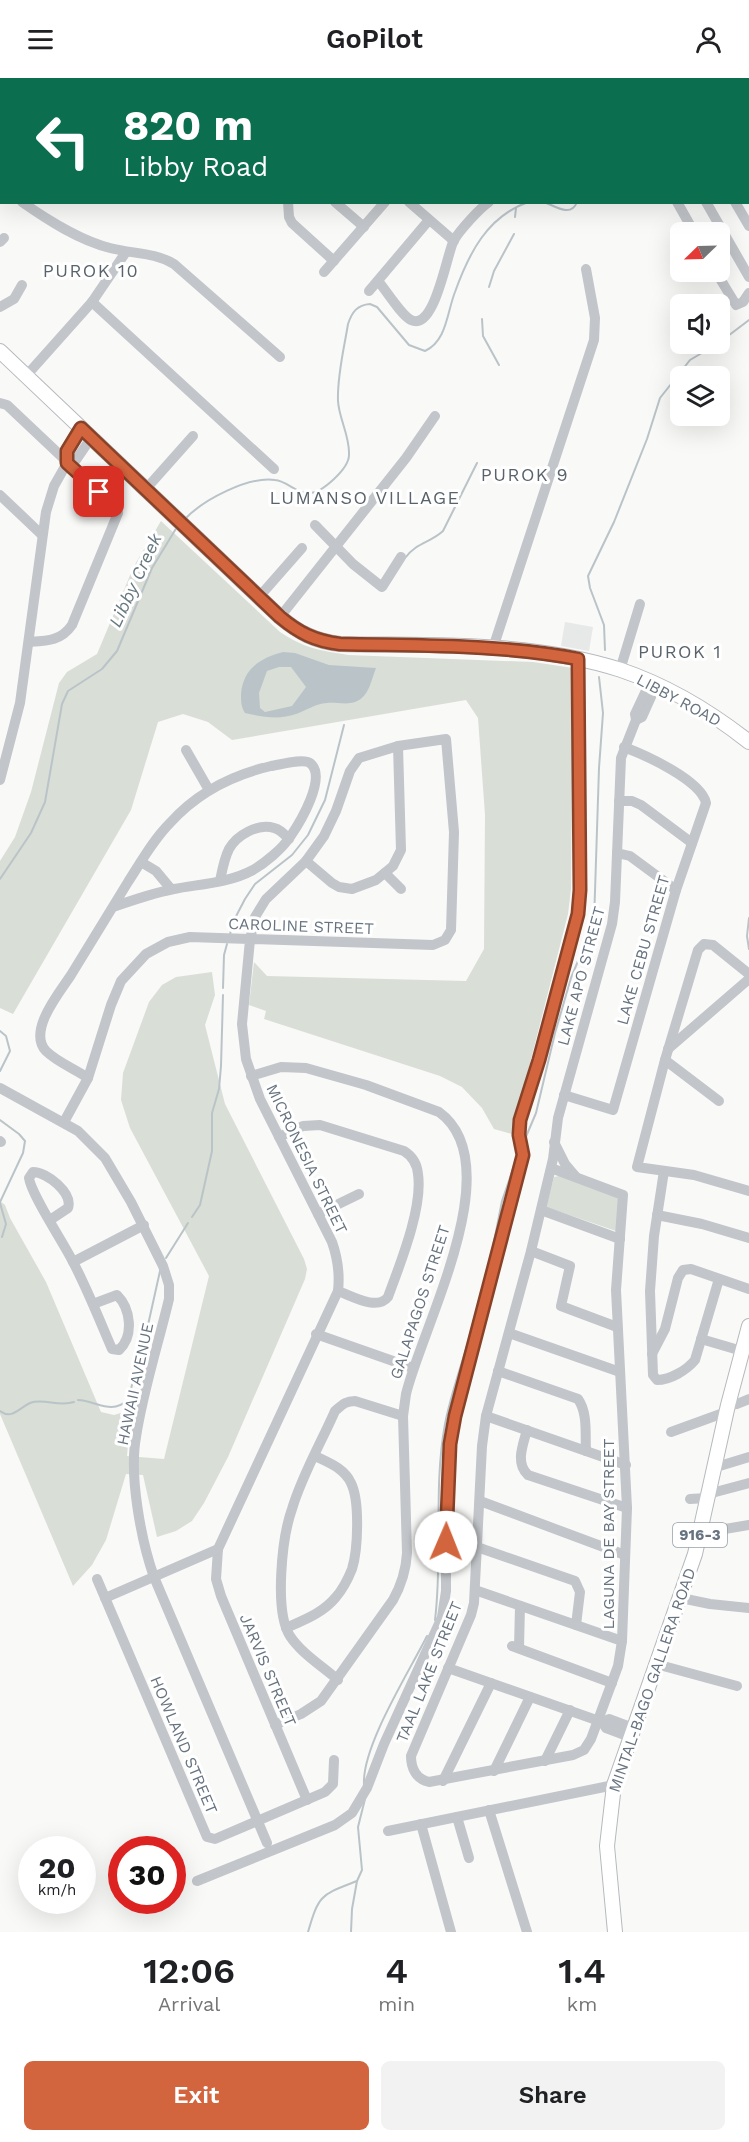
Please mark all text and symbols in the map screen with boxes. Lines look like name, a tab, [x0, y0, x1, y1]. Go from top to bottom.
icon: menu	[24, 23, 57, 56]
text: GoPilot	[326, 23, 423, 55]
icon: person	[692, 23, 725, 56]
text: 820 m	[123, 101, 253, 150]
icon: left	[24, 102, 102, 180]
text: Libby Road	[123, 151, 268, 183]
north arrow	[670, 222, 730, 282]
map controls	[670, 222, 730, 426]
district label: PUROK 10	[43, 260, 139, 281]
button: sound	[670, 294, 730, 354]
button: layers	[670, 366, 730, 426]
district label: PUROK 9	[481, 464, 569, 485]
pin	[73, 466, 124, 517]
icon: arrive	[82, 475, 115, 508]
district label: LUMANSO VILLAGE	[269, 487, 461, 508]
water label: Libby Creek	[104, 529, 166, 630]
district label: PUROK 1	[638, 641, 722, 662]
street label: LIBBY ROAD	[633, 670, 725, 730]
street label: LAKE CEBU STREET	[613, 873, 674, 1027]
street label: LAKE APO STREET	[553, 904, 609, 1048]
street label: CAROLINE STREET	[228, 914, 375, 938]
street label: MICRONESIA STREET	[262, 1081, 352, 1237]
street label: GALAPAGOS STREET	[386, 1222, 454, 1381]
street label: HAWAII AVENUE	[113, 1321, 157, 1447]
street label: LAGUNA DE BAY STREET	[599, 1438, 618, 1629]
position arrow	[414, 1510, 478, 1574]
road number: 916-3	[673, 1523, 727, 1547]
street label: MINTAL-BAGO GALLERA ROAD	[605, 1565, 699, 1795]
street label: TAAL LAKE STREET	[392, 1598, 466, 1745]
street label: JARVIS STREET	[236, 1611, 300, 1730]
street label: HOWLAND STREET	[146, 1673, 222, 1817]
speed limit sign: 30	[108, 1836, 186, 1914]
text: 20	[38, 1850, 76, 1885]
text: km/h	[38, 1881, 76, 1899]
text: 12:06	[143, 1950, 235, 1992]
text: 4	[385, 1950, 408, 1992]
text: 1.4	[558, 1950, 606, 1992]
text: Arrival	[158, 1992, 220, 2016]
text: min	[378, 1992, 415, 2016]
text: km	[567, 1992, 597, 2016]
button: Exit	[24, 2061, 369, 2130]
button: Share	[381, 2061, 725, 2130]

